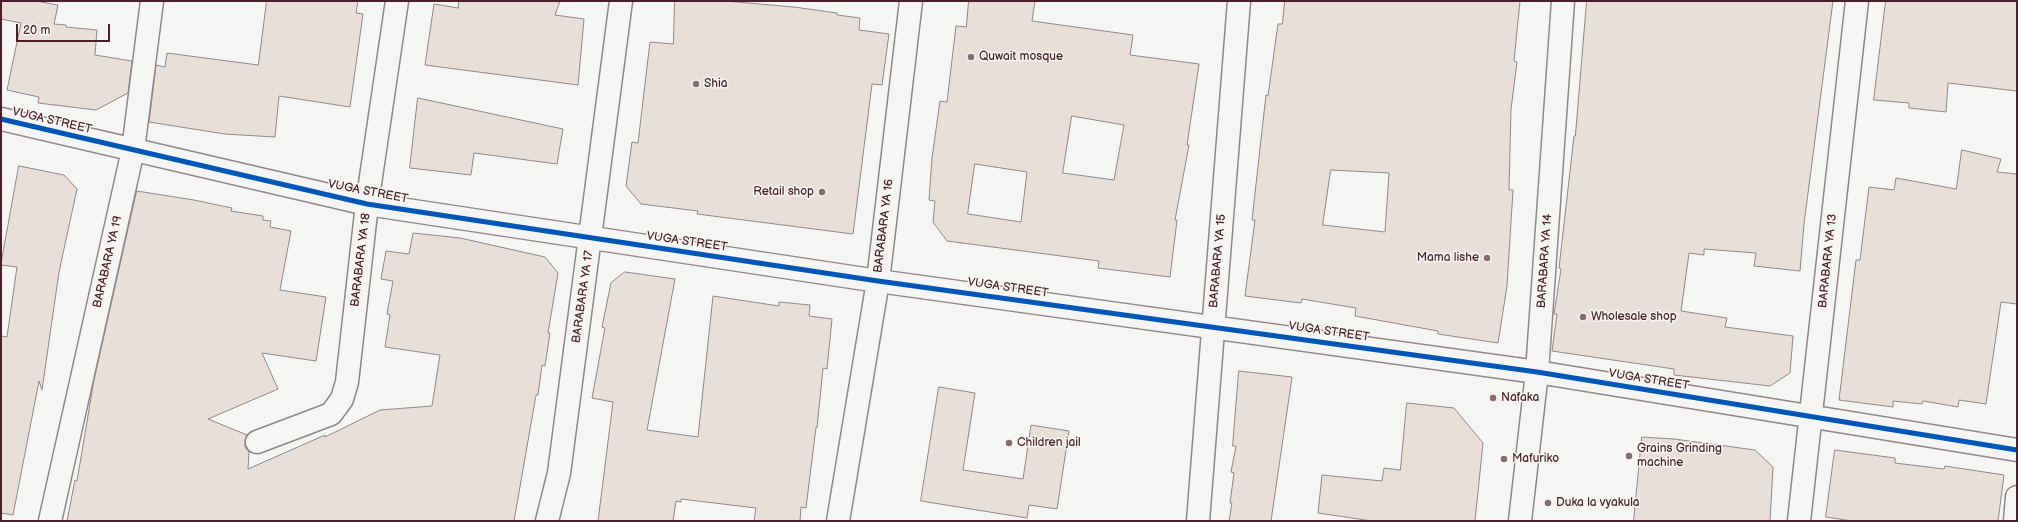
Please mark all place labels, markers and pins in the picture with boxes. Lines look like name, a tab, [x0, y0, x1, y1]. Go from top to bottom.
place label: Quwait mosque	[979, 50, 1063, 64]
marker: Quwait mosque	[966, 52, 976, 62]
place label: Shia	[704, 77, 727, 91]
marker: Shia	[691, 79, 701, 89]
place label: Retail shop	[753, 185, 814, 199]
marker: Retail shop	[817, 187, 827, 197]
place label: Mama lishe	[1417, 251, 1479, 265]
marker: Mama lishe	[1482, 253, 1492, 263]
place label: Wholesale shop	[1591, 310, 1677, 324]
marker: Wholesale shop	[1578, 312, 1588, 322]
place label: Nafaka	[1501, 391, 1539, 405]
marker: Nafaka	[1488, 393, 1498, 403]
place label: Children jail	[1017, 436, 1081, 450]
marker: Children jail	[1004, 438, 1014, 448]
place label: Grains Grinding machine	[1637, 442, 1722, 470]
marker: Grains Grinding machine	[1624, 451, 1634, 461]
place label: Mafuriko	[1512, 452, 1559, 466]
marker: Mafuriko	[1499, 454, 1509, 464]
place label: Duka la vyakula	[1556, 496, 1640, 510]
marker: Duka la vyakula	[1543, 498, 1553, 508]

